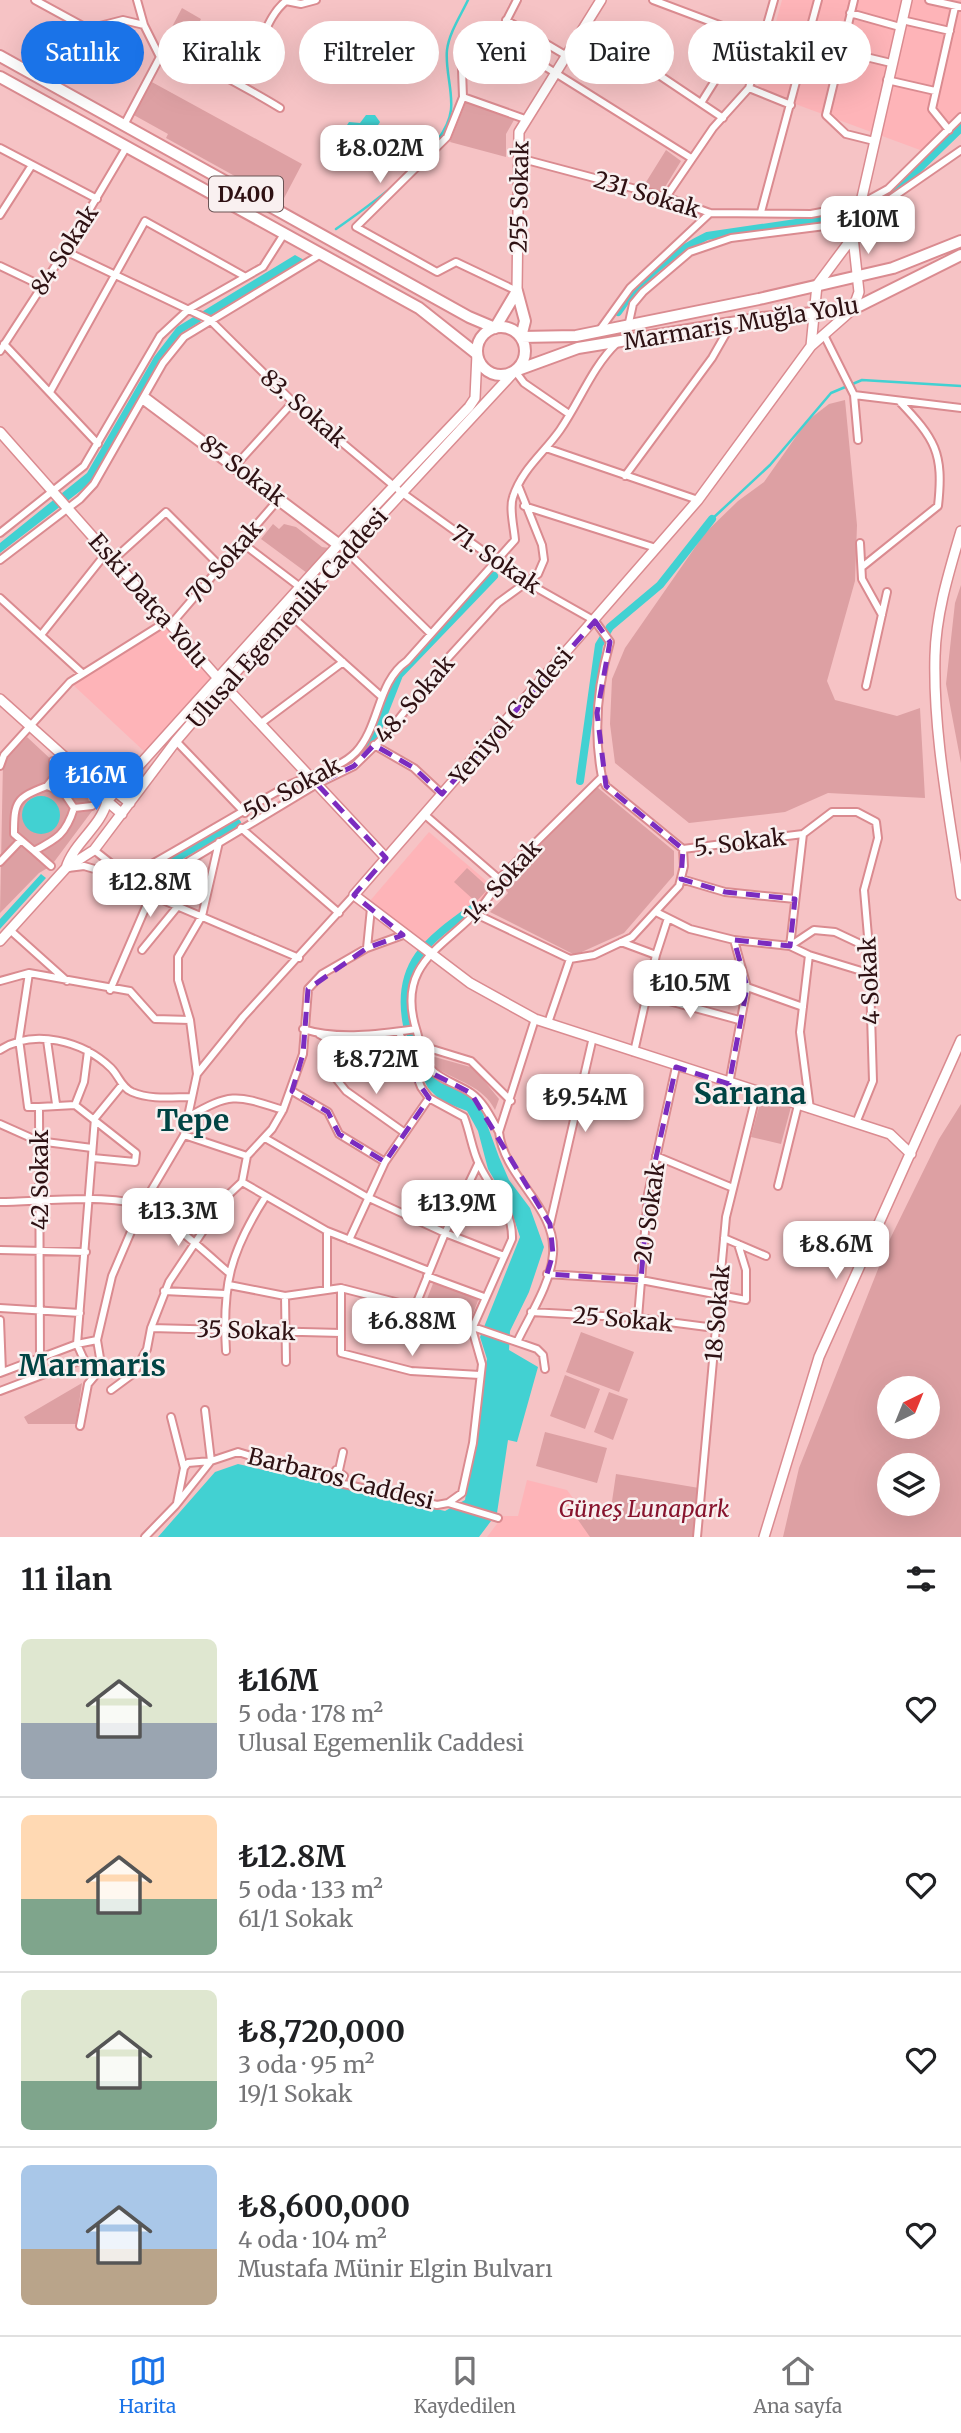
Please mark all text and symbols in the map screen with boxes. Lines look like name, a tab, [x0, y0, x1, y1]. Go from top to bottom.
chip: Satılık	[21, 21, 144, 84]
chip: Kiralık	[158, 21, 285, 84]
chip: Filtreler	[299, 21, 439, 84]
chip: Yeni	[453, 21, 551, 84]
chip: Daire	[565, 21, 674, 84]
chip: Müstakil ev	[688, 21, 871, 84]
pin: ₺8.02M	[323, 125, 437, 185]
text: ₺8.02M	[336, 133, 424, 162]
street label: 255 Sokak	[504, 140, 534, 253]
street label: 231 Sokak	[590, 164, 704, 224]
road number: D400	[209, 176, 283, 212]
pin: ₺10M	[827, 196, 909, 256]
street label: 84 Sokak	[24, 199, 104, 301]
text: ₺10M	[837, 204, 899, 233]
street label: Marmaris Muğla Yolu	[621, 290, 861, 356]
street label: 83. Sokak	[255, 363, 353, 454]
street label: 85 Sokak	[194, 428, 292, 512]
street label: Ulusal Egemenlik Caddesi	[181, 502, 393, 734]
street label: 70 Sokak	[180, 514, 268, 610]
street label: 71. Sokak	[445, 518, 547, 600]
street label: Eski Datça Yolu	[83, 527, 215, 673]
street label: Yeniyol Caddesi	[443, 641, 579, 791]
street label: 48. Sokak	[368, 649, 460, 749]
street label: 50. Sokak	[238, 750, 346, 826]
pin: ₺16M	[55, 752, 137, 812]
text: ₺16M	[65, 760, 127, 789]
street label: 5. Sokak	[693, 822, 788, 862]
street label: 14. Sokak	[457, 833, 547, 929]
pin: ₺12.8M	[93, 860, 207, 919]
text: ₺12.8M	[109, 867, 191, 896]
street label: 4 Sokak	[852, 936, 886, 1026]
pin: ₺10.5M	[633, 960, 747, 1020]
text: ₺10.5M	[649, 968, 731, 997]
pin: ₺8.72M	[319, 1036, 433, 1096]
text: ₺8.72M	[333, 1044, 419, 1073]
pin: ₺9.54M	[528, 1074, 642, 1134]
district label: Sarıana	[693, 1074, 807, 1112]
text: ₺9.54M	[543, 1082, 628, 1111]
district label: Tepe	[157, 1101, 229, 1139]
street label: 42 Sokak	[25, 1129, 54, 1230]
street label: 20 Sokak	[628, 1160, 671, 1266]
pin: ₺13.9M	[400, 1180, 514, 1240]
pin: ₺13.3M	[121, 1188, 235, 1248]
text: ₺13.9M	[418, 1188, 496, 1217]
text: ₺13.3M	[138, 1196, 218, 1225]
pin: ₺8.6M	[787, 1222, 885, 1281]
text: ₺8.6M	[799, 1229, 873, 1258]
street label: 18 Sokak	[698, 1263, 736, 1363]
pin: ₺6.88M	[355, 1298, 469, 1358]
street label: 25 Sokak	[572, 1300, 675, 1338]
text: ₺6.88M	[368, 1306, 456, 1335]
street label: 35 Sokak	[196, 1314, 297, 1346]
district label: Marmaris	[18, 1346, 166, 1384]
north arrow	[877, 1376, 940, 1438]
map controls	[877, 1376, 940, 1516]
street label: Barbaros Caddesi	[245, 1441, 437, 1515]
button: layers	[877, 1453, 940, 1516]
park label: Güneş Lunapark	[559, 1494, 730, 1523]
text: 11 ilan	[21, 1560, 112, 1598]
icon: filters	[902, 1560, 940, 1598]
text: ₺16M	[238, 1661, 319, 1699]
icon: home	[77, 1667, 161, 1751]
icon: heart	[902, 1690, 940, 1728]
text: 5 oda · 178 m²	[238, 1699, 383, 1728]
text: Ulusal Egemenlik Caddesi	[238, 1728, 524, 1757]
text: ₺12.8M	[238, 1837, 346, 1875]
icon: home	[77, 1843, 161, 1927]
icon: heart	[902, 1866, 940, 1904]
text: 5 oda · 133 m²	[238, 1875, 383, 1904]
text: 61/1 Sokak	[238, 1904, 353, 1933]
text: ₺8,720,000	[238, 2012, 405, 2050]
icon: home	[77, 2018, 161, 2102]
icon: heart	[902, 2041, 940, 2079]
text: 3 oda · 95 m²	[238, 2050, 374, 2079]
text: 19/1 Sokak	[238, 2079, 352, 2108]
text: ₺8,600,000	[238, 2187, 410, 2225]
icon: home	[77, 2193, 161, 2277]
icon: heart	[902, 2216, 940, 2254]
text: 4 oda · 104 m²	[238, 2225, 387, 2254]
text: Mustafa Münir Elgin Bulvarı	[238, 2254, 553, 2283]
tab: Harita	[119, 2352, 176, 2418]
tab: Kaydedilen	[414, 2352, 516, 2418]
tab: Ana sayfa	[753, 2352, 842, 2418]

